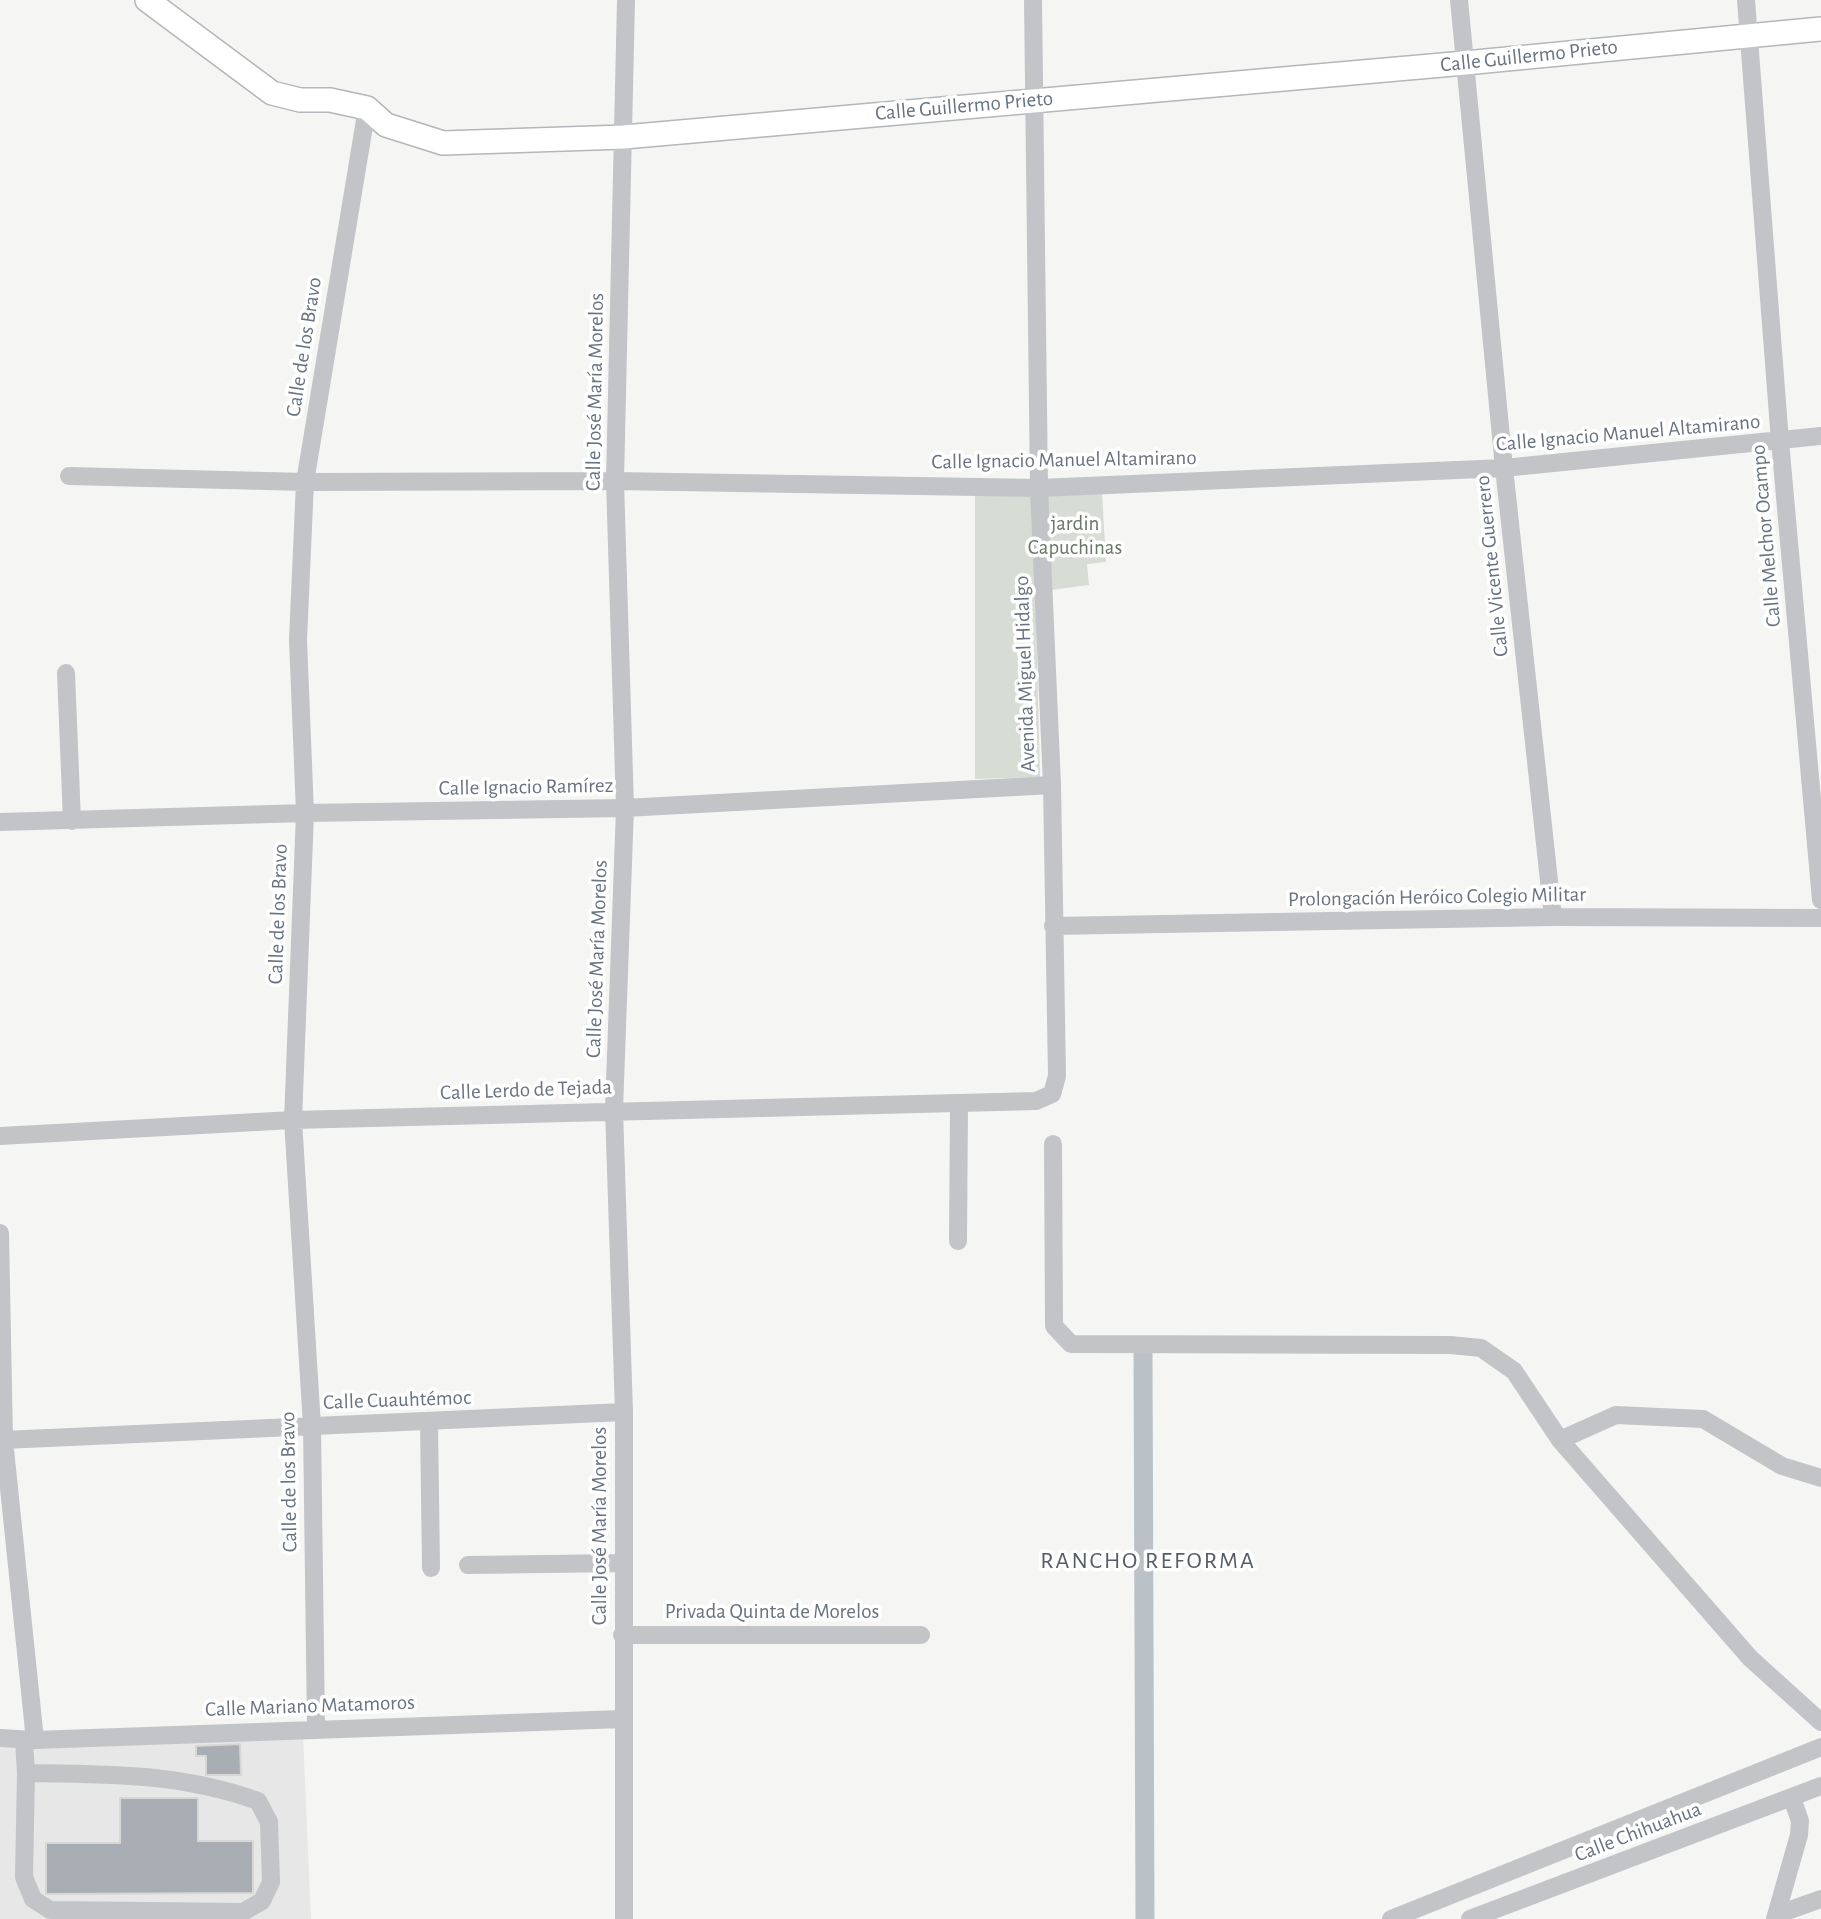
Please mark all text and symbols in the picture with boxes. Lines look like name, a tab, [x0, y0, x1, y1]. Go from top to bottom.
street label: Calle Guillermo Prieto	[1439, 34, 1619, 78]
street label: Calle Guillermo Prieto	[874, 86, 1054, 126]
street label: Calle de los Bravo	[281, 275, 327, 419]
street label: Calle José María Morelos	[581, 293, 609, 491]
street label: Calle Ignacio Manuel Altamirano	[1495, 409, 1761, 457]
street label: Calle Melchor Ocampo	[1745, 444, 1787, 628]
street label: Calle Ignacio Manuel Altamirano	[931, 445, 1197, 475]
street label: Calle Vicente Guerrero	[1470, 474, 1514, 658]
park label: jardin Capuchinas	[1028, 511, 1122, 561]
street label: Avenida Miguel Hidalgo	[1009, 575, 1041, 773]
street label: Calle Ignacio Ramírez	[438, 773, 614, 801]
street label: Calle de los Bravo	[263, 843, 293, 985]
street label: Calle José María Morelos	[581, 859, 613, 1059]
street label: Prolongación Heróico Colegio Militar	[1288, 882, 1586, 912]
street label: Calle Lerdo de Tejada	[440, 1074, 612, 1106]
street label: Calle Cuauhtémoc	[323, 1385, 471, 1415]
street label: Calle de los Bravo	[275, 1411, 303, 1553]
street label: Calle José María Morelos	[587, 1427, 613, 1625]
district label: RANCHO REFORMA	[1042, 1547, 1254, 1575]
street label: Privada Quinta de Morelos	[665, 1599, 879, 1625]
street label: Calle Mariano Matamoros	[205, 1690, 415, 1722]
street label: Calle Chihuahua	[1571, 1796, 1705, 1868]

